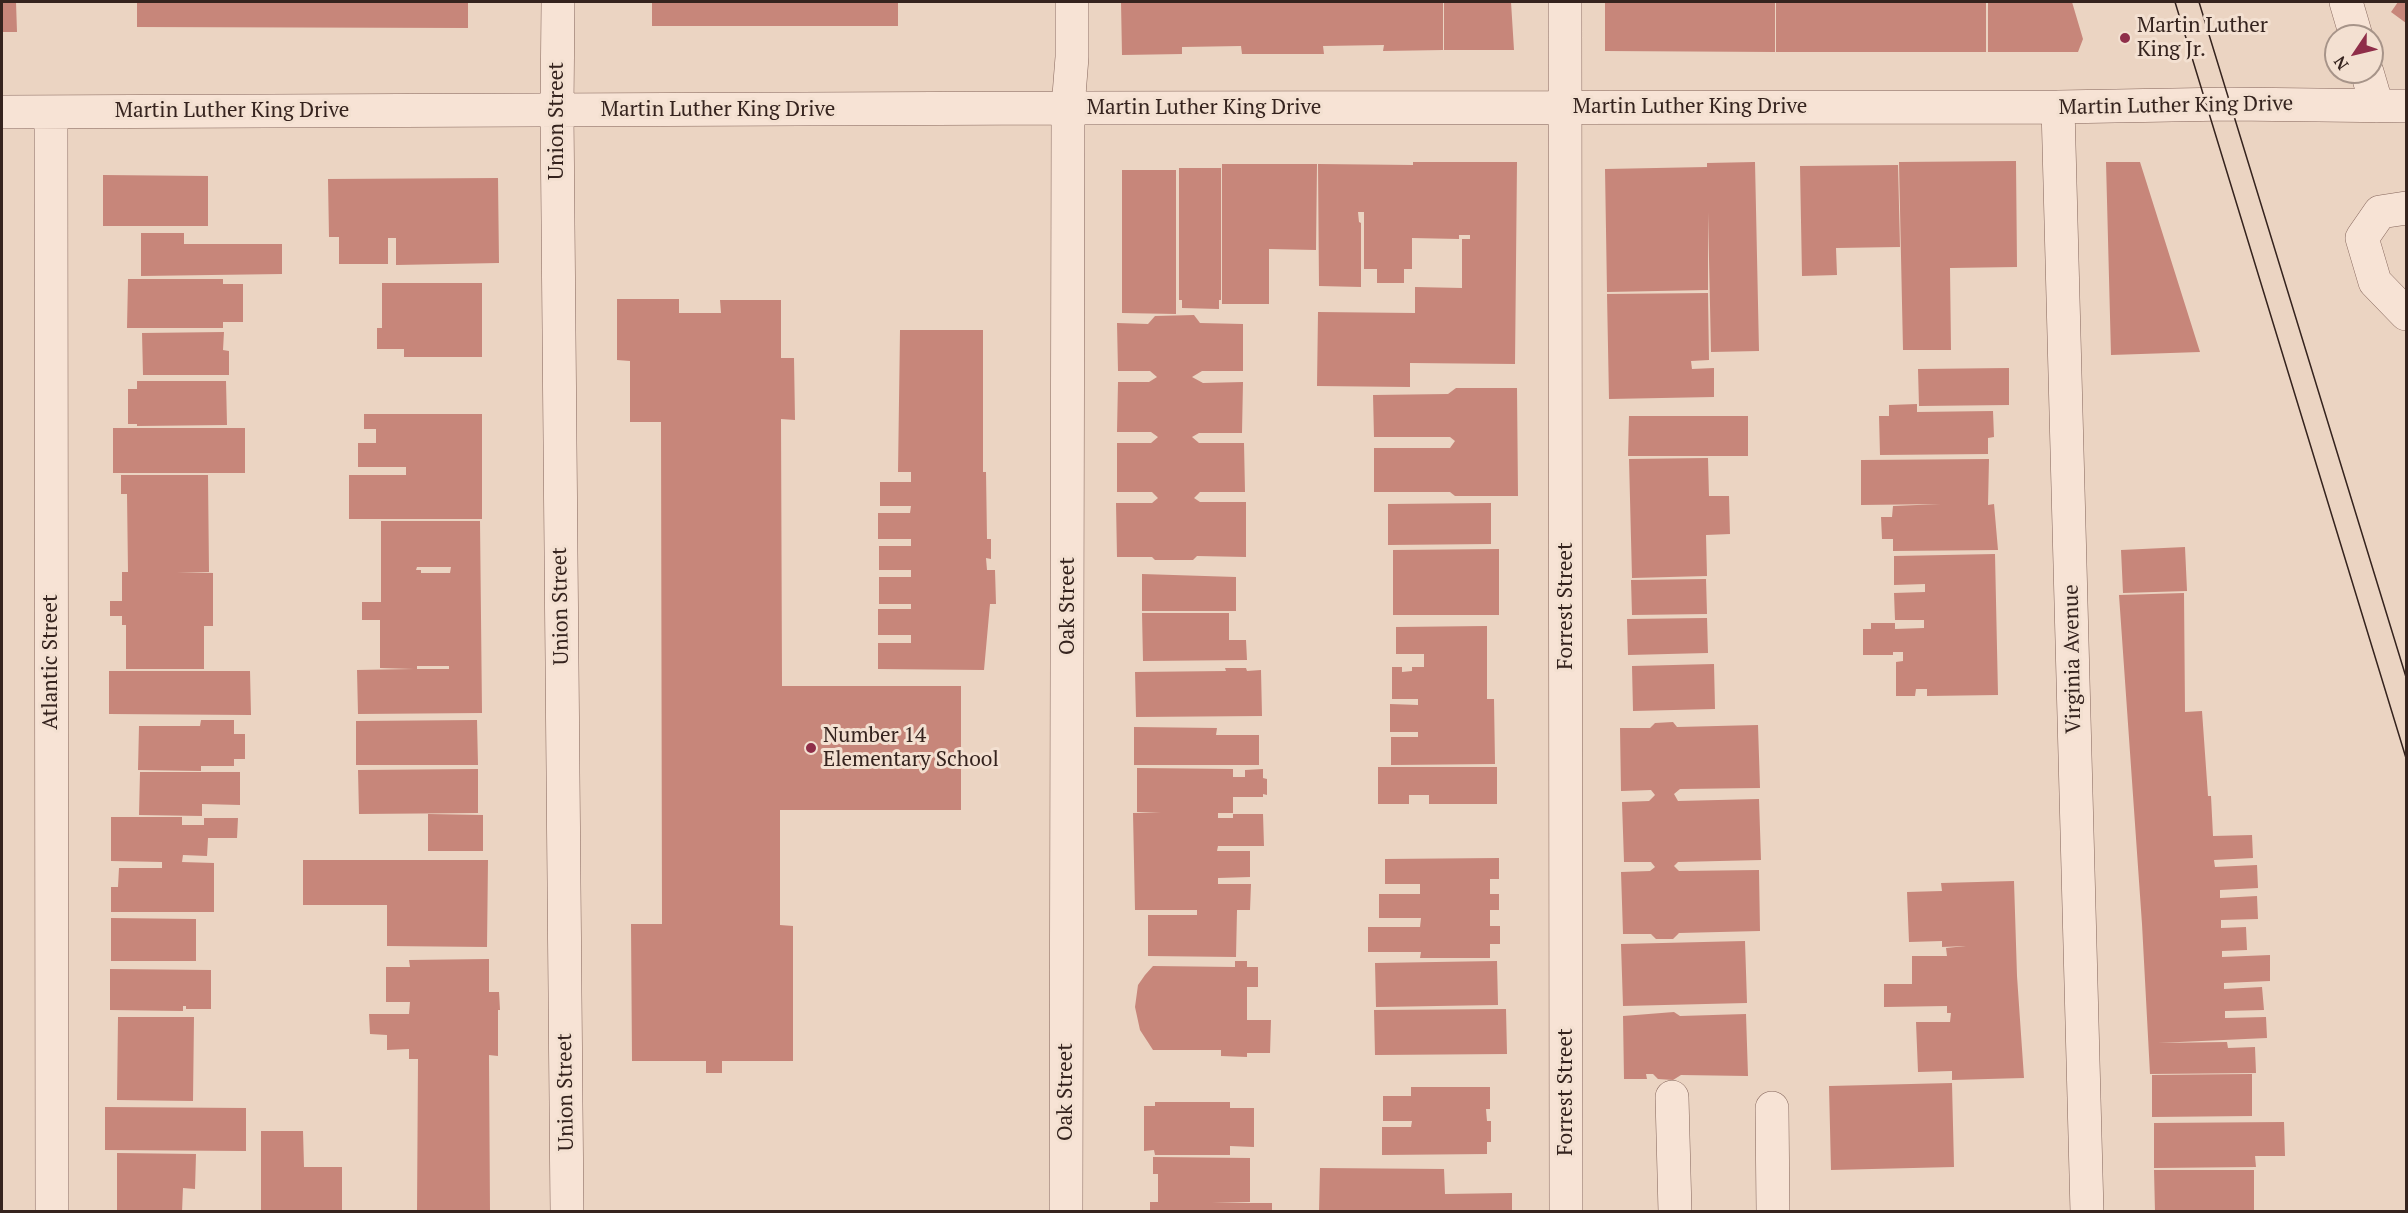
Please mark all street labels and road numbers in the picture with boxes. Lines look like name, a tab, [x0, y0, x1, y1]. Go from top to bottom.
street label: Union Street	[544, 62, 570, 180]
street label: Martin Luther King Drive	[2059, 91, 2293, 121]
street label: Martin Luther King Drive	[1573, 94, 1807, 120]
street label: Martin Luther King Drive	[1087, 95, 1321, 121]
street label: Martin Luther King Drive	[601, 97, 835, 123]
street label: Martin Luther King Drive	[115, 98, 349, 124]
street label: Forrest Street	[1553, 542, 1579, 670]
street label: Union Street	[547, 547, 575, 665]
street label: Oak Street	[1055, 557, 1081, 655]
street label: Virginia Avenue	[2059, 584, 2087, 734]
street label: Atlantic Street	[38, 594, 64, 730]
street label: Forrest Street	[1553, 1028, 1579, 1156]
street label: Union Street	[552, 1033, 580, 1151]
street label: Oak Street	[1053, 1043, 1079, 1141]

